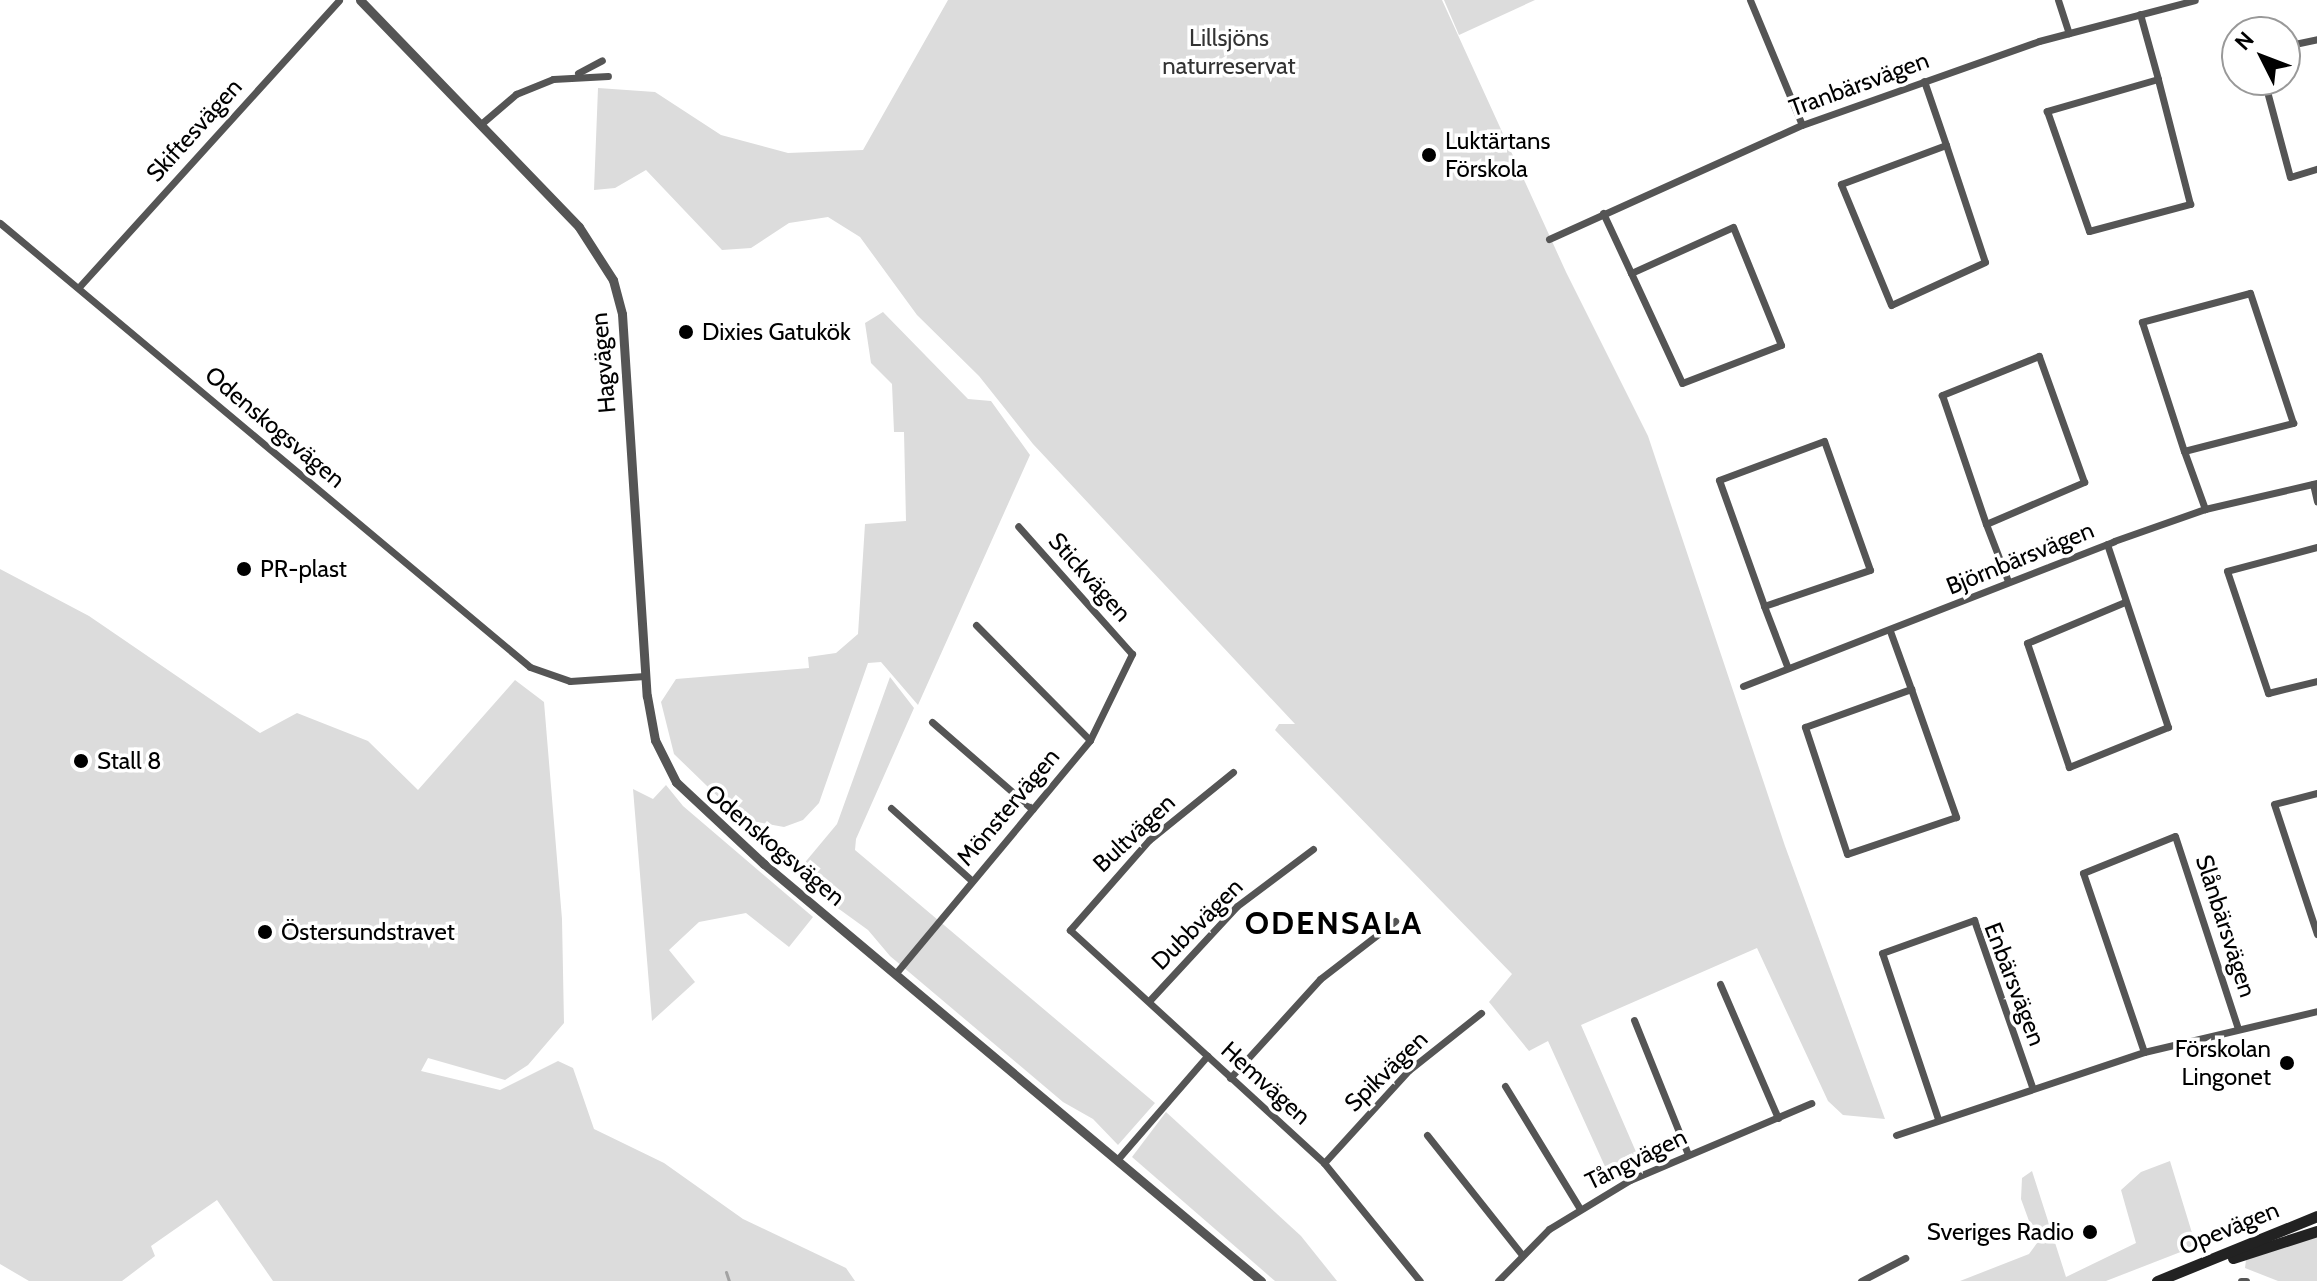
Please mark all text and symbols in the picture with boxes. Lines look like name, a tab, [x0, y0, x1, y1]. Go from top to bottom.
north arrow	[2221, 16, 2301, 96]
park label: Lillsjöns naturreservat	[1162, 24, 1296, 80]
text: N	[2229, 26, 2260, 56]
street label: Tranbärsvägen	[1785, 45, 1933, 123]
street label: Skiftesvägen	[140, 73, 248, 187]
place label: Luktärtans Förskola	[1445, 127, 1550, 183]
marker: Luktärtans Förskola	[1420, 146, 1438, 164]
street label: Hagvägen	[584, 311, 622, 415]
place label: Dixies Gatukök	[702, 318, 851, 346]
marker: Dixies Gatukök	[677, 323, 695, 341]
street label: Odenskogsvägen	[199, 360, 351, 494]
street label: Björnbärsvägen	[1942, 515, 2098, 601]
street label: Stickvägen	[1043, 527, 1137, 627]
place label: PR-plast	[260, 555, 347, 583]
marker: PR-plast	[235, 560, 253, 578]
street label: Mönstervägen	[951, 742, 1065, 872]
place label: Stall 8	[97, 747, 162, 775]
marker: Stall 8	[72, 752, 90, 770]
street label: Odenskogsvägen	[699, 778, 851, 912]
street label: Bultvägen	[1087, 788, 1181, 878]
street label: Slånbärsvägen	[2189, 851, 2263, 1001]
street label: Dubbvägen	[1145, 872, 1249, 976]
district label: ODENSALA	[1245, 904, 1423, 942]
place label: Östersundstravet	[281, 918, 455, 946]
street label: Enbärsvägen	[1978, 918, 2052, 1050]
marker: Östersundstravet	[256, 923, 274, 941]
street label: Spikvägen	[1339, 1025, 1433, 1117]
street label: Hemvägen	[1215, 1035, 1317, 1131]
place label: Förskolan Lingonet	[2175, 1035, 2271, 1091]
marker: Förskolan Lingonet	[2278, 1054, 2296, 1072]
street label: Tångvägen	[1581, 1122, 1691, 1196]
street label: Opevägen	[2175, 1195, 2283, 1261]
place label: Sveriges Radio	[1927, 1218, 2074, 1246]
marker: Sveriges Radio	[2081, 1223, 2099, 1241]

